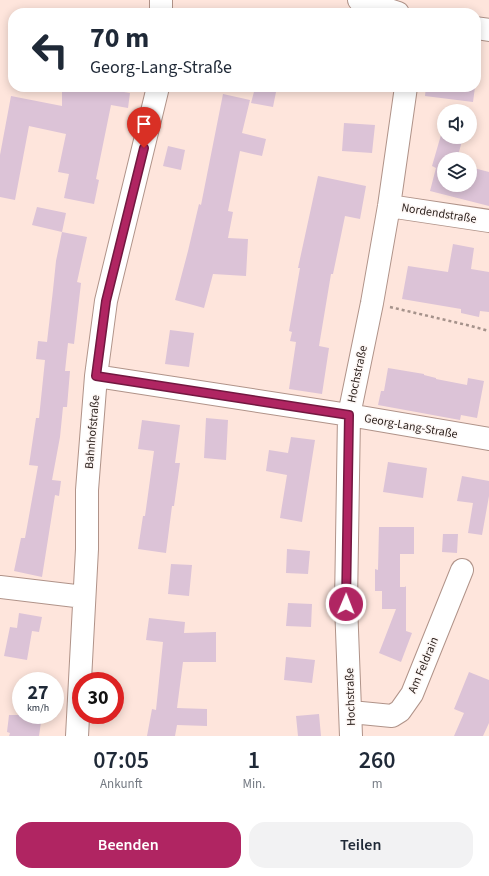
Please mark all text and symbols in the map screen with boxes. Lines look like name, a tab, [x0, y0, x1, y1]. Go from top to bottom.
text: 70 m	[90, 18, 149, 58]
icon: left	[24, 24, 76, 76]
text: Georg-Lang-Straße	[90, 55, 232, 80]
map controls	[437, 104, 477, 192]
button: sound	[437, 104, 477, 144]
pin	[127, 107, 161, 148]
icon: arrive	[133, 113, 155, 135]
button: layers	[437, 152, 477, 192]
street label: Nordendstraße	[400, 199, 478, 228]
street label: Hochstraße	[343, 344, 372, 404]
street label: Bahnhofstraße	[81, 394, 104, 470]
street label: Georg-Lang-Straße	[363, 410, 459, 443]
position arrow	[325, 583, 367, 625]
street label: Am Feldrain	[404, 634, 443, 696]
street label: Hochstraße	[341, 668, 360, 726]
speed limit sign: 30	[72, 672, 124, 724]
text: 27	[27, 679, 49, 707]
text: km/h	[27, 701, 49, 715]
text: 07:05	[93, 743, 149, 778]
text: 1	[248, 743, 260, 778]
text: 260	[359, 743, 396, 778]
text: Ankunft	[100, 775, 142, 793]
text: Min.	[242, 775, 265, 793]
text: m	[372, 775, 383, 793]
button: Beenden	[16, 822, 241, 868]
button: Teilen	[249, 822, 473, 868]

